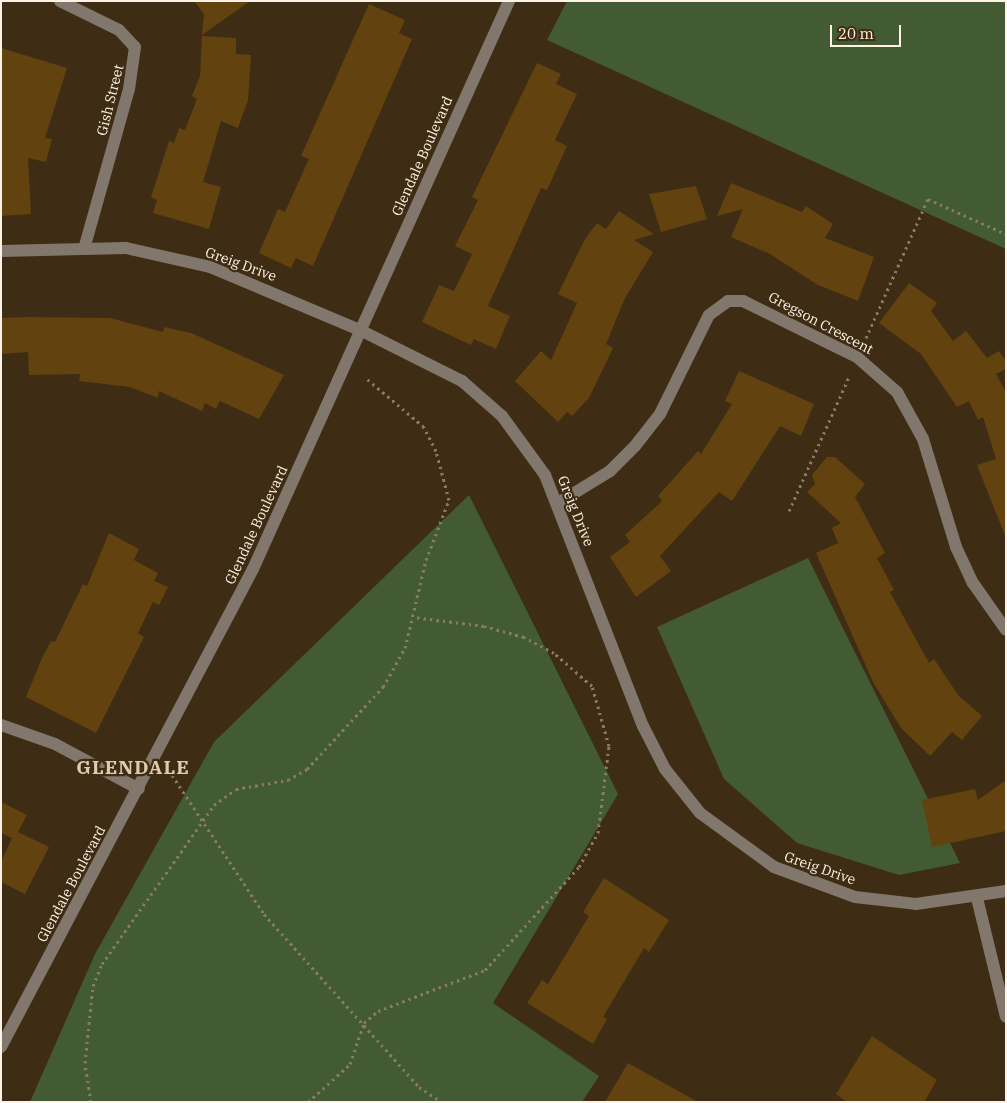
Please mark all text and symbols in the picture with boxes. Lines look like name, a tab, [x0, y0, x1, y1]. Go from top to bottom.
scale bar	[832, 15, 903, 47]
text: 20 m	[838, 24, 874, 43]
street label: Gish Street	[93, 63, 127, 137]
street label: Glendale Boulevard	[388, 94, 456, 218]
street label: Greig Drive	[203, 243, 279, 285]
street label: Gregson Crescent	[766, 288, 876, 358]
street label: Glendale Boulevard	[221, 463, 291, 587]
street label: Greig Drive	[554, 473, 598, 549]
district label: GLENDALE	[75, 757, 191, 779]
street label: Glendale Boulevard	[33, 823, 109, 945]
street label: Greig Drive	[782, 848, 858, 888]

